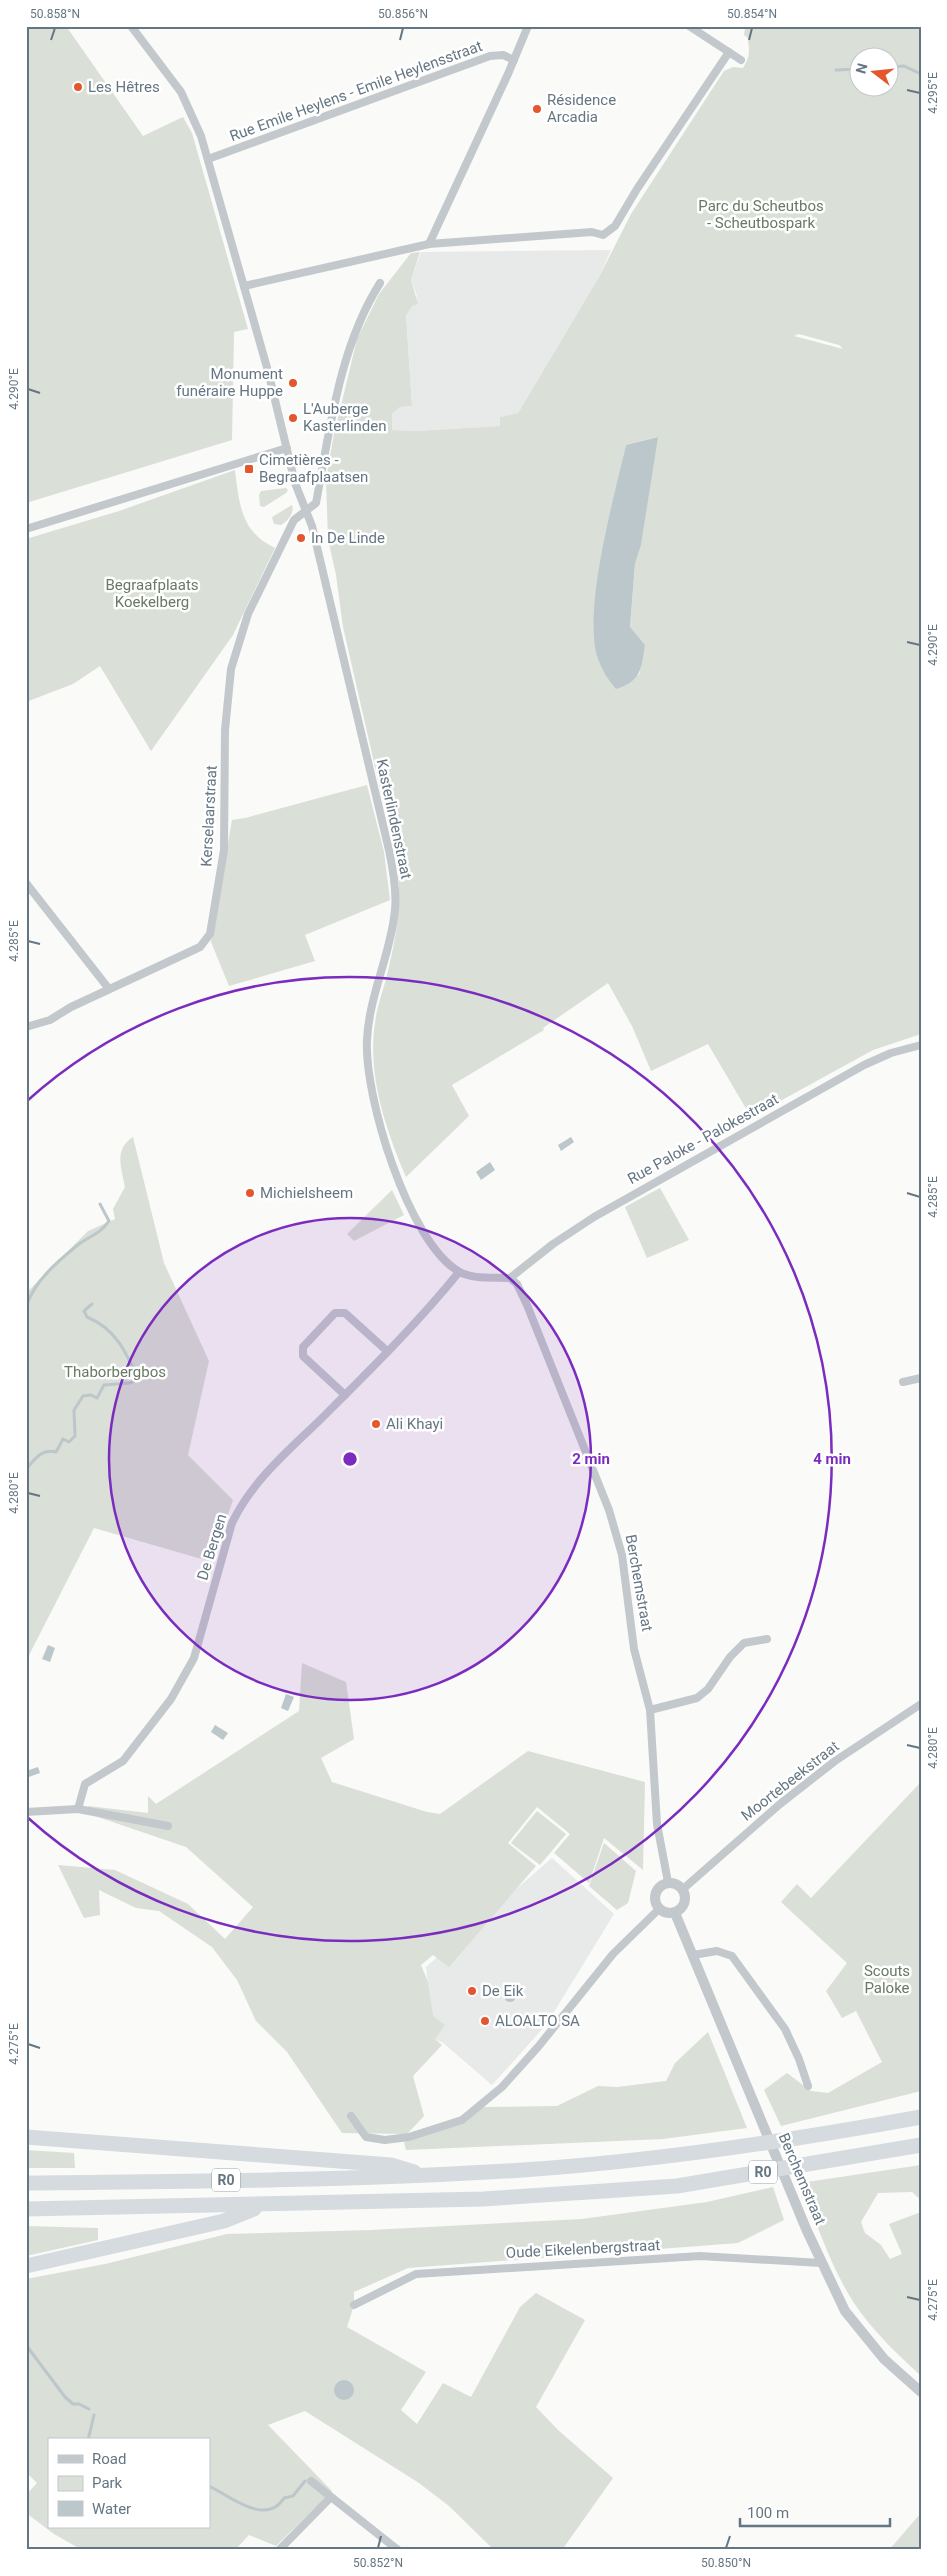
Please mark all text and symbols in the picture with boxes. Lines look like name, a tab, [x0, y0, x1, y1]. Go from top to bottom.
text: 50.858°N	[30, 7, 80, 21]
text: 50.856°N	[378, 7, 428, 21]
text: 50.854°N	[727, 7, 777, 21]
street label: Rue Emile Heylens - Emile Heylensstraat	[227, 37, 485, 145]
north arrow	[850, 48, 900, 98]
text: N	[852, 61, 871, 75]
text: 4.295°E	[926, 72, 940, 114]
place label: Les Hêtres	[88, 78, 160, 96]
marker: Les Hêtres	[72, 81, 84, 93]
place label: Résidence Arcadia	[547, 91, 616, 126]
marker: Résidence Arcadia	[531, 103, 543, 115]
park label: Parc du Scheutbos - Scheutbospark	[698, 197, 824, 232]
place label: Monument funéraire Huppe	[176, 365, 283, 400]
text: 4.290°E	[7, 368, 21, 410]
marker: Monument funéraire Huppe	[287, 377, 299, 389]
place label: L'Auberge Kasterlinden	[303, 400, 387, 435]
marker: L'Auberge Kasterlinden	[287, 412, 299, 424]
place label: Cimetières - Begraafplaatsen	[259, 451, 368, 486]
marker: Cimetières - Begraafplaatsen	[243, 463, 255, 475]
place label: In De Linde	[311, 529, 385, 547]
marker: In De Linde	[295, 532, 307, 544]
park label: Begraafplaats Koekelberg	[105, 576, 199, 611]
text: 4.290°E	[926, 624, 940, 666]
street label: Kasterlindenstraat	[372, 757, 416, 881]
street label: Kerselaarstraat	[197, 765, 221, 867]
text: 4.285°E	[7, 920, 21, 962]
street label: Rue Paloke - Palokestraat	[624, 1090, 782, 1188]
text: 4.285°E	[926, 1176, 940, 1218]
place label: Michielsheem	[260, 1184, 353, 1202]
marker: Michielsheem	[244, 1187, 256, 1199]
park label: Thaborbergbos	[64, 1363, 166, 1381]
place label: Ali Khayi	[386, 1415, 443, 1433]
marker: Ali Khayi	[370, 1418, 382, 1430]
centre of rings	[341, 1450, 359, 1468]
text: 2 min	[572, 1450, 610, 1468]
text: 4 min	[813, 1450, 851, 1468]
text: 4.280°E	[7, 1472, 21, 1514]
street label: De Bergen	[193, 1512, 231, 1582]
street label: Berchemstraat	[622, 1533, 656, 1633]
text: 4.280°E	[926, 1727, 940, 1769]
street label: Moortebeekstraat	[738, 1737, 843, 1825]
park label: Scouts Paloke	[864, 1962, 910, 1997]
place label: De Eik	[482, 1982, 524, 2000]
marker: De Eik	[466, 1985, 478, 1997]
place label: ALOALTO SA	[495, 2012, 580, 2030]
marker: ALOALTO SA	[479, 2015, 491, 2027]
text: 4.275°E	[7, 2023, 21, 2065]
street label: Berchemstraat	[775, 2130, 829, 2228]
road number: R0	[749, 2160, 777, 2184]
road number: R0	[212, 2168, 240, 2192]
street label: Oude Eikelenbergstraat	[505, 2236, 661, 2262]
text: 4.275°E	[926, 2279, 940, 2321]
legend	[48, 2438, 210, 2528]
text: Road	[92, 2450, 126, 2468]
text: Park	[92, 2474, 123, 2492]
scale bar	[740, 2496, 890, 2528]
text: Water	[92, 2500, 131, 2518]
text: 100 m	[747, 2504, 789, 2522]
text: 50.852°N	[353, 2556, 403, 2570]
text: 50.850°N	[701, 2556, 751, 2570]

